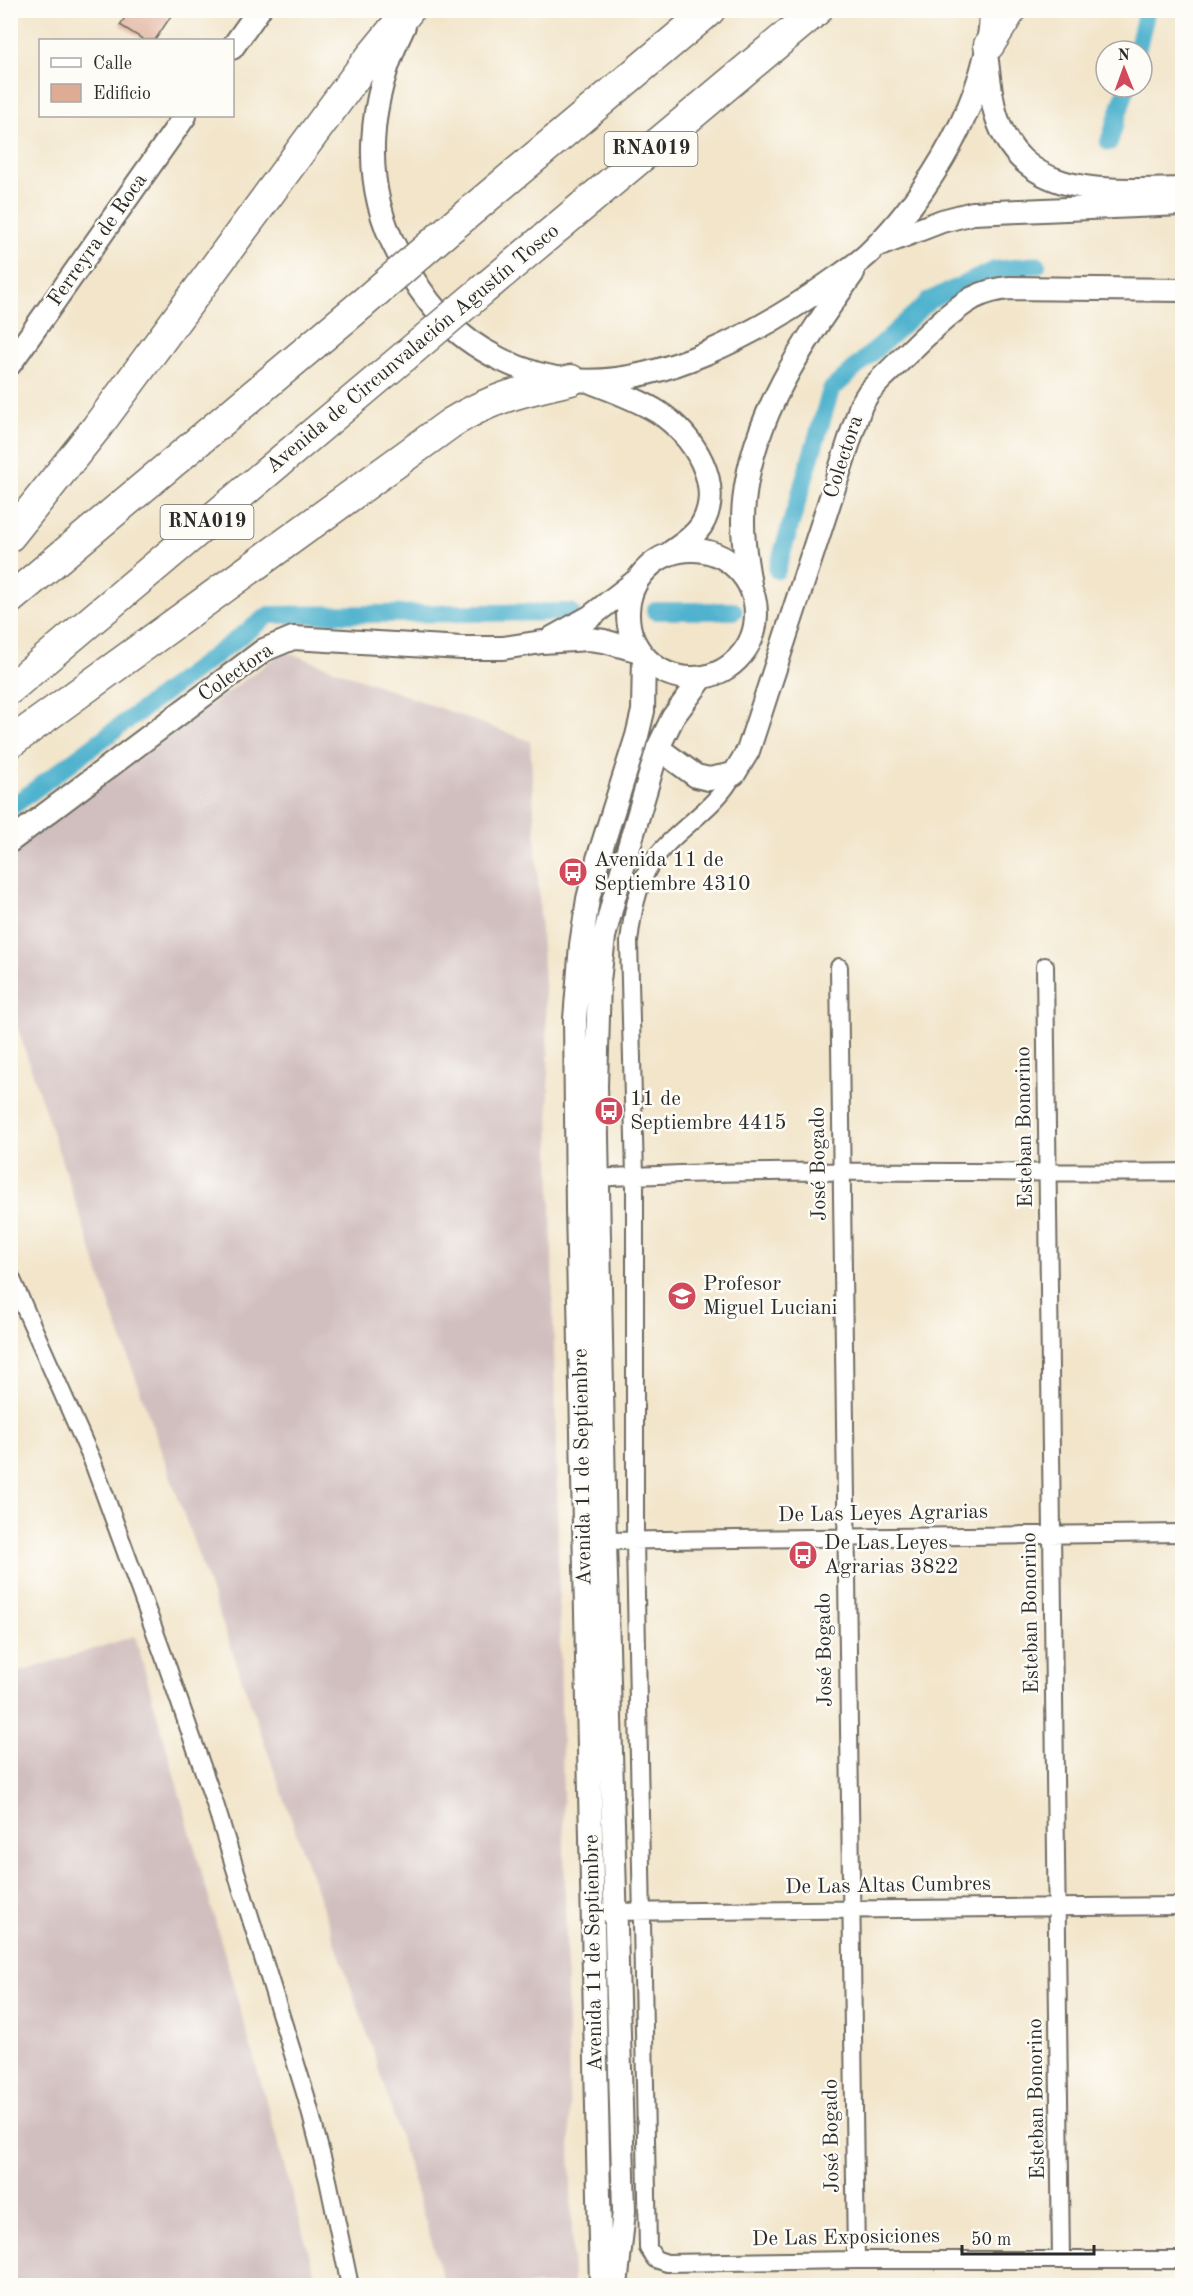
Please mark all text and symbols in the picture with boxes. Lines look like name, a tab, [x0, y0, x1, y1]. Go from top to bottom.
legend	[39, 39, 234, 117]
north arrow	[1094, 39, 1154, 99]
text: N	[1118, 48, 1131, 64]
text: Calle	[93, 55, 132, 73]
text: Edificio	[93, 85, 151, 103]
road number: RNA019	[604, 132, 698, 166]
street label: Ferreyra de Roca	[44, 170, 152, 310]
street label: Avenida de Circunvalación Agustín Tosco	[263, 220, 563, 478]
street label: Colectora	[821, 413, 867, 501]
road number: RNA019	[160, 505, 254, 539]
street label: Colectora	[195, 640, 277, 706]
place label: Avenida 11 de Septiembre 4310	[594, 850, 751, 895]
bus stop icon: Avenida 11 de Septiembre 4310	[557, 856, 589, 888]
street label: Esteban Bonorino	[1013, 1046, 1037, 1208]
place label: 11 de Septiembre 4415	[630, 1089, 787, 1134]
bus stop icon: 11 de Septiembre 4415	[593, 1095, 625, 1127]
street label: José Bogado	[808, 1107, 830, 1221]
place label: Profesor Miguel Luciani	[703, 1274, 838, 1319]
school or university icon: Profesor Miguel Luciani	[666, 1280, 698, 1312]
street label: Avenida 11 de Septiembre	[570, 1348, 596, 1586]
street label: De Las Leyes Agrarias	[778, 1502, 988, 1526]
street label: Esteban Bonorino	[1019, 1532, 1043, 1694]
place label: De Las Leyes Agrarias 3822	[824, 1533, 959, 1578]
bus stop icon: De Las Leyes Agrarias 3822	[787, 1539, 819, 1571]
street label: José Bogado	[814, 1593, 836, 1707]
street label: Avenida 11 de Septiembre	[581, 1834, 607, 2072]
street label: De Las Altas Cumbres	[785, 1874, 991, 1898]
street label: Esteban Bonorino	[1025, 2018, 1049, 2180]
street label: José Bogado	[821, 2079, 843, 2193]
scale bar	[962, 2218, 1094, 2256]
street label: De Las Exposiciones	[752, 2226, 940, 2250]
text: 50 m	[971, 2231, 1011, 2249]

